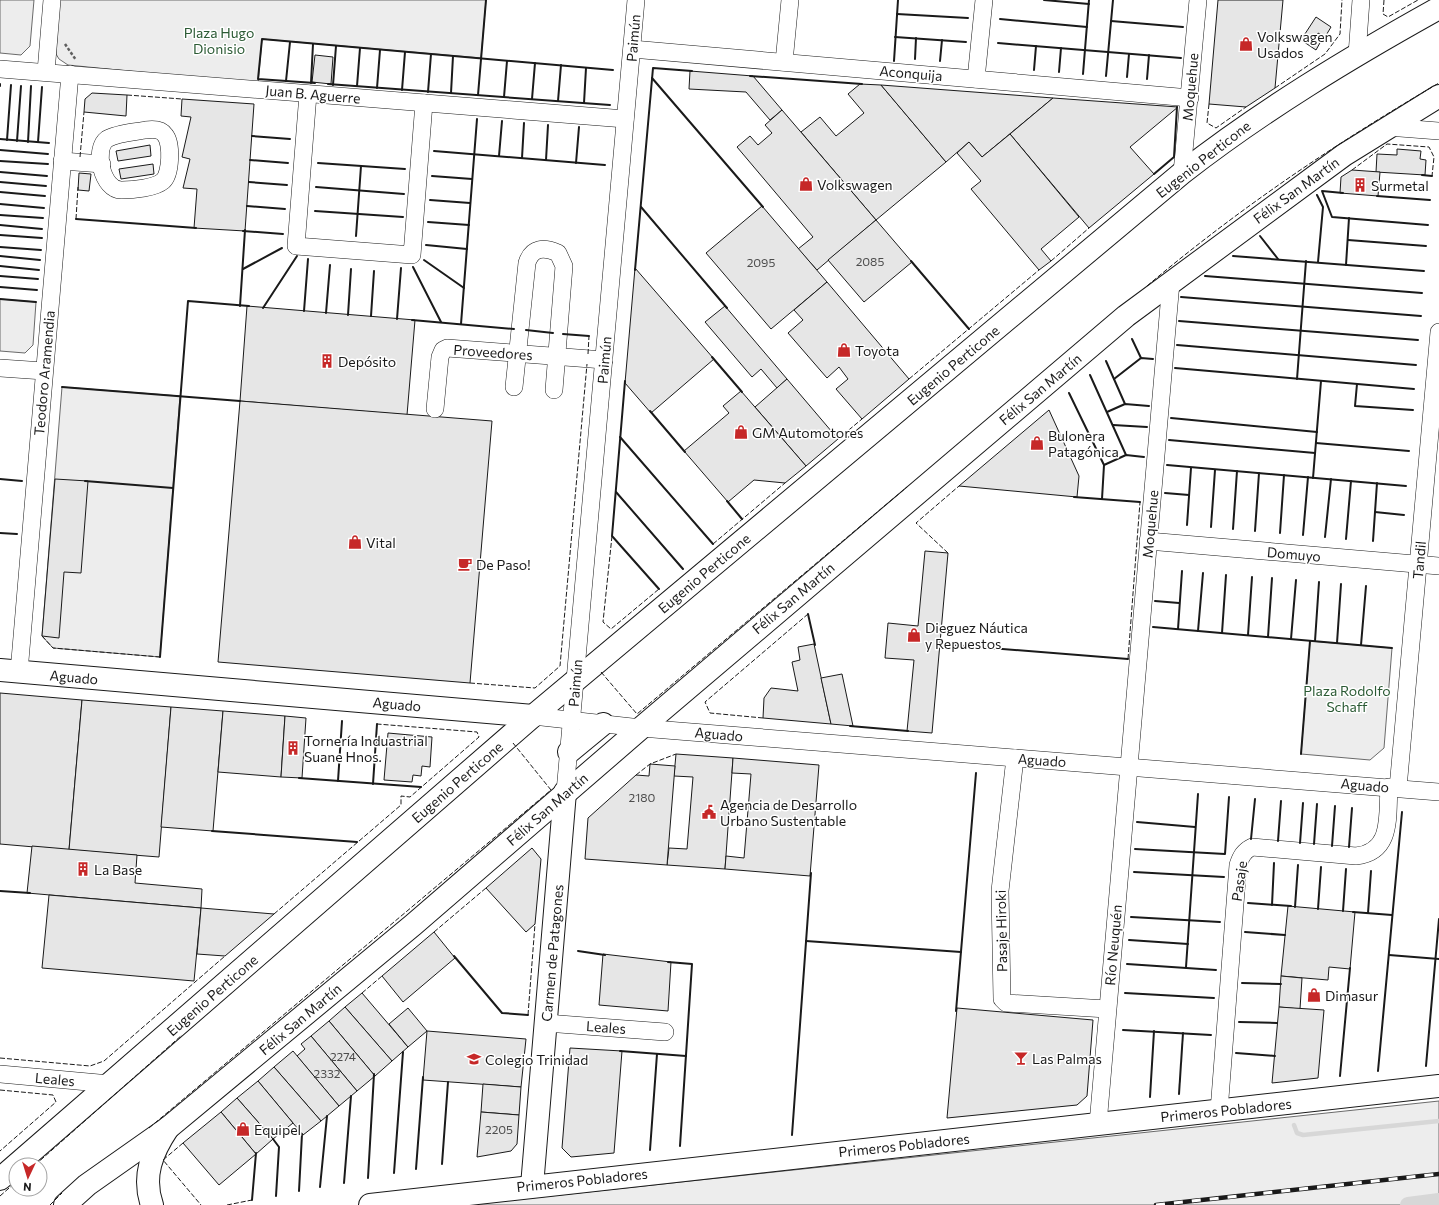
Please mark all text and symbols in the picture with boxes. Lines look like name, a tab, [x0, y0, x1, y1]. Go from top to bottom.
street label: Paimún	[622, 13, 644, 63]
park label: Plaza Hugo Dionisio	[184, 24, 254, 57]
place label: Volkswagen Usados	[1257, 28, 1333, 61]
shop icon: Volkswagen Usados	[1238, 36, 1254, 52]
street label: Moquehue	[1179, 52, 1201, 122]
street label: Aconquija	[879, 62, 943, 84]
street label: Juan B. Aguerre	[265, 81, 361, 107]
street label: Eugenio Perticone	[1152, 117, 1254, 201]
street label: Félix San Martín	[1250, 153, 1342, 227]
shop icon: Volkswagen	[798, 176, 814, 192]
place label: Volkswagen	[817, 176, 893, 193]
building icon: Surmetal	[1352, 177, 1368, 193]
place label: Surmetal	[1371, 177, 1429, 194]
house number: 2085	[856, 254, 884, 268]
house number: 2095	[747, 255, 775, 269]
street label: Teodoro Aramendia	[30, 310, 58, 436]
street label: Eugenio Perticone	[903, 321, 1003, 409]
street label: Paimún	[593, 335, 615, 385]
street label: Proveedores	[453, 341, 533, 363]
shop icon: Toyota	[836, 342, 852, 358]
place label: Toyota	[855, 342, 899, 359]
street label: Félix San Martín	[995, 350, 1085, 428]
building icon: Depósito	[319, 353, 335, 369]
place label: Depósito	[338, 353, 396, 370]
shop icon: GM Automotores	[733, 424, 749, 440]
place label: GM Automotores	[752, 424, 863, 441]
place label: Bulonera Patagónica	[1048, 427, 1119, 460]
shop icon: Bulonera Patagónica	[1029, 435, 1045, 451]
street label: Moquehue	[1139, 489, 1161, 559]
street label: Eugenio Perticone	[654, 529, 754, 617]
shop icon: Vital	[347, 534, 363, 550]
place label: Vital	[366, 534, 396, 551]
street label: Tandil	[1409, 540, 1429, 580]
street label: Domuyo	[1266, 543, 1322, 565]
cafe icon: De Paso!	[457, 556, 473, 572]
place label: De Paso!	[476, 556, 531, 573]
street label: Félix San Martín	[748, 559, 838, 637]
place label: Dieguez Náutica y Repuestos	[925, 619, 1028, 652]
shop icon: Dieguez Náutica y Repuestos	[906, 627, 922, 643]
street label: Paimún	[564, 658, 586, 708]
street label: Aguado	[49, 666, 99, 688]
park label: Plaza Rodolfo Schaff	[1303, 682, 1391, 715]
street label: Aguado	[372, 693, 422, 715]
street label: Aguado	[694, 723, 744, 745]
place label: Tornería Induastrial Suane Hnos.	[304, 732, 428, 765]
street label: Eugenio Perticone	[408, 738, 506, 826]
building icon: Tornería Induastrial Suane Hnos.	[285, 740, 301, 756]
street label: Aguado	[1017, 750, 1067, 770]
street label: Félix San Martín	[503, 769, 591, 849]
street label: Aguado	[1340, 774, 1390, 796]
house number: 2180	[629, 790, 656, 804]
place label: Agencia de Desarrollo Urbano Sustentable	[720, 796, 857, 829]
public building icon: Agencia de Desarrollo Urbano Sustentable	[701, 804, 717, 820]
street label: Pasaje	[1228, 860, 1250, 902]
building icon: La Base	[75, 861, 91, 877]
place label: La Base	[94, 861, 142, 878]
street label: Carmen de Patagones	[538, 884, 566, 1022]
street label: Pasaje Hiroki	[992, 890, 1010, 972]
street label: Río Neuquén	[1101, 904, 1125, 986]
street label: Eugenio Perticone	[163, 951, 261, 1039]
street label: Félix San Martín	[255, 980, 345, 1058]
shop icon: Dimasur	[1306, 987, 1322, 1003]
place label: Dimasur	[1325, 987, 1379, 1004]
street label: Leales	[585, 1017, 627, 1037]
house number: 2274	[330, 1049, 356, 1063]
bar icon: Las Palmas	[1013, 1050, 1029, 1066]
place label: Las Palmas	[1032, 1050, 1102, 1067]
school or university icon: Colegio Trinidad	[466, 1051, 482, 1067]
place label: Colegio Trinidad	[485, 1051, 588, 1068]
house number: 2332	[314, 1066, 341, 1080]
street label: Leales	[34, 1069, 76, 1089]
street label: Primeros Pobladores	[1160, 1095, 1292, 1125]
shop icon: Equipel	[235, 1121, 251, 1137]
place label: Equipel	[254, 1121, 301, 1138]
house number: 2205	[485, 1122, 513, 1136]
street label: Primeros Pobladores	[838, 1130, 970, 1160]
north arrow	[8, 1157, 48, 1197]
street label: Primeros Pobladores	[516, 1165, 648, 1195]
text: N	[23, 1181, 32, 1194]

